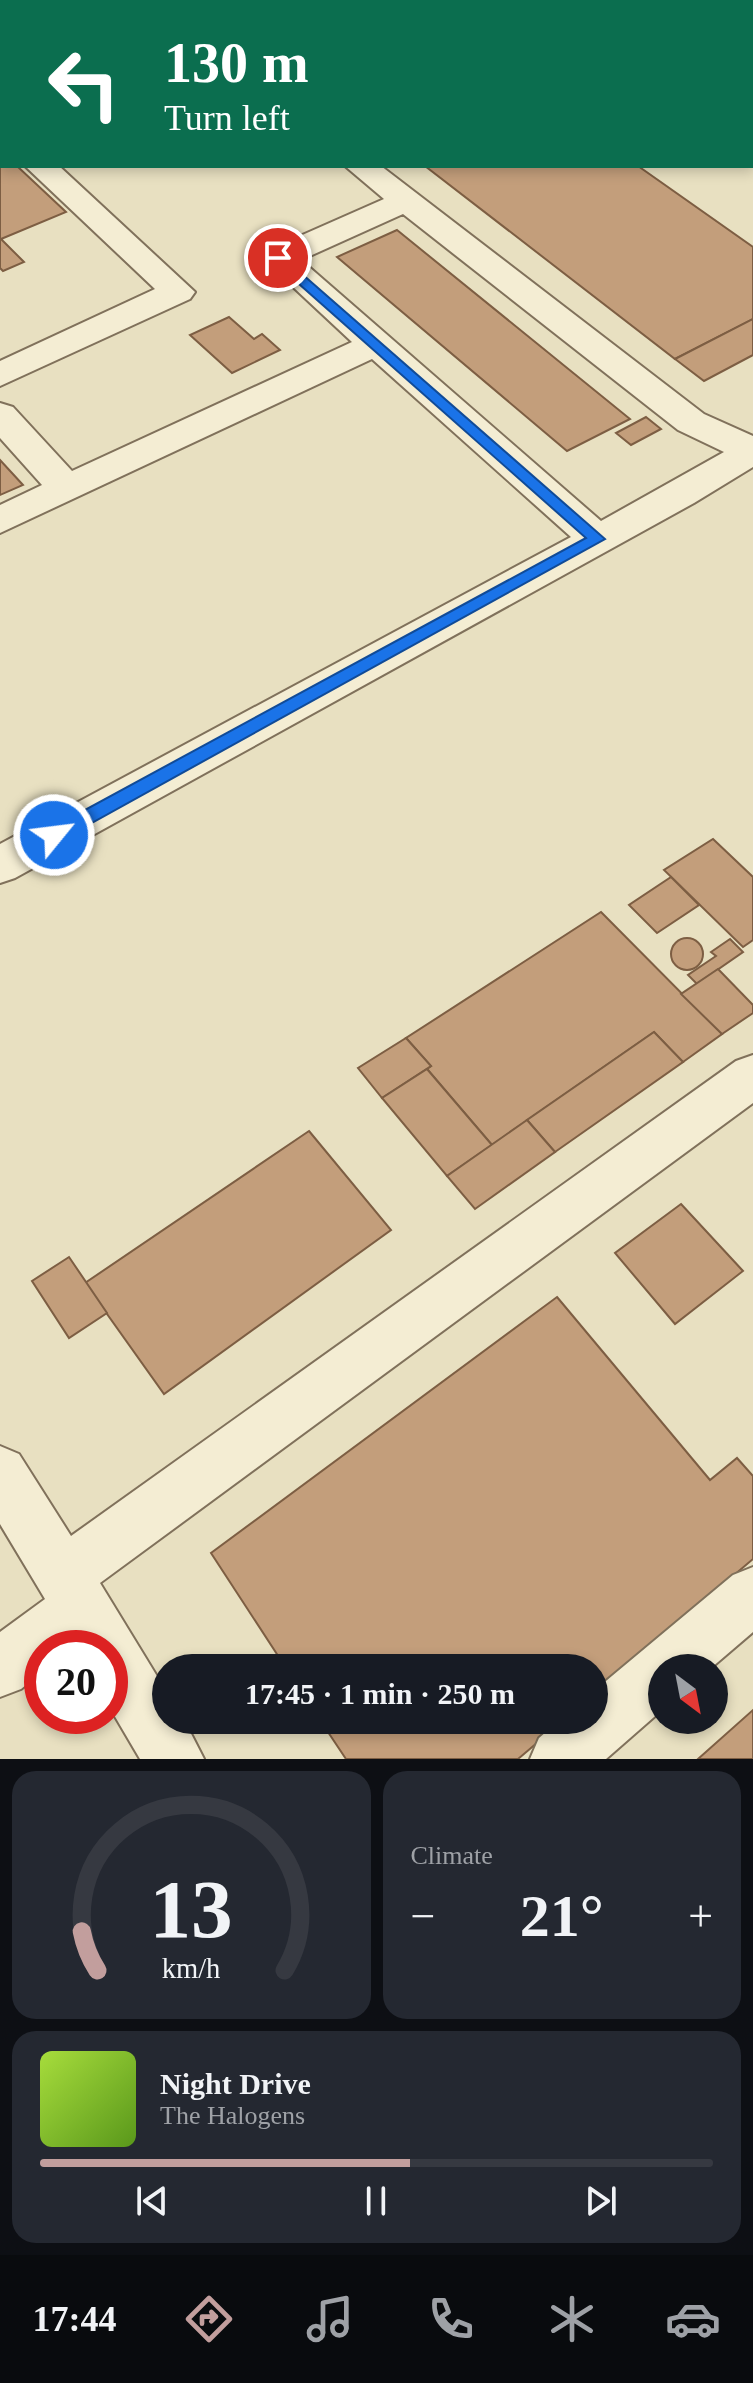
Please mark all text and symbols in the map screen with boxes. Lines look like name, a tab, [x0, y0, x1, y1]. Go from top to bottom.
icon: left	[32, 32, 136, 136]
text: 130 m	[164, 32, 309, 94]
text: Turn left	[164, 98, 290, 138]
pin	[244, 224, 312, 292]
icon: arrive	[256, 236, 300, 280]
position arrow	[12, 793, 96, 877]
speed limit sign: 20	[24, 1630, 128, 1734]
north arrow	[648, 1654, 728, 1734]
map controls	[648, 1654, 728, 1734]
text: 17:45 · 1 min · 250 m	[245, 1677, 515, 1710]
text: Climate	[411, 1841, 493, 1870]
text: 13	[150, 1863, 233, 1955]
text: 21°	[520, 1883, 604, 1949]
text: −	[411, 1892, 435, 1941]
text: +	[688, 1892, 713, 1941]
text: km/h	[162, 1953, 221, 1984]
text: Night Drive	[160, 2067, 311, 2100]
text: The Halogens	[160, 2101, 305, 2130]
icon: previous	[130, 2179, 174, 2223]
icon: pause	[354, 2179, 398, 2223]
icon: next	[579, 2179, 623, 2223]
icon: directions	[181, 2291, 237, 2347]
icon: music	[302, 2291, 358, 2347]
icon: phone	[423, 2291, 479, 2347]
icon: climate	[544, 2291, 600, 2347]
icon: car	[665, 2291, 721, 2347]
text: 17:44	[32, 2299, 116, 2339]

